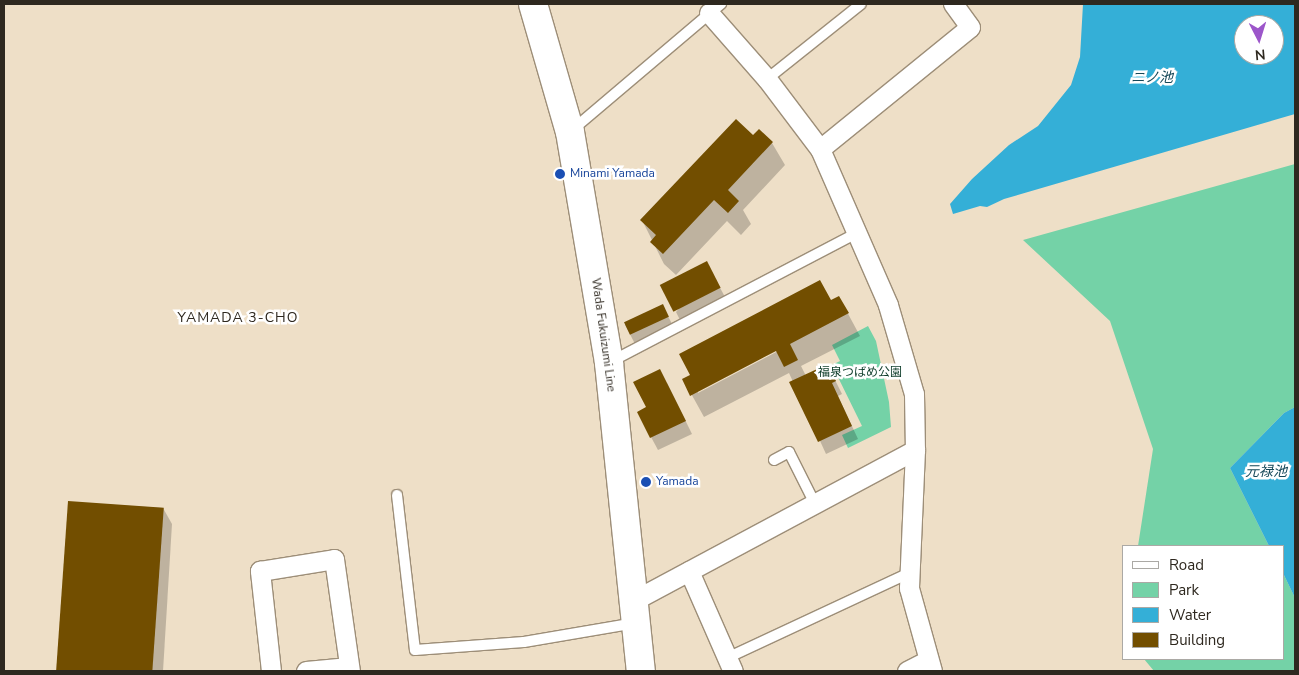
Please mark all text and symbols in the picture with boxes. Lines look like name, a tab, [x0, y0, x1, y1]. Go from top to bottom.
north arrow	[1234, 15, 1284, 65]
text: N	[1254, 45, 1266, 64]
water label: ニノ池	[1131, 70, 1173, 86]
place label: Minami Yamada	[570, 167, 655, 181]
marker: Minami Yamada	[554, 168, 566, 180]
street label: Wada Fukuizumi Line	[588, 277, 618, 393]
district label: YAMADA 3-CHO	[176, 310, 300, 326]
park label: 福泉つばめ公園	[818, 366, 902, 380]
water label: 元禄池	[1245, 464, 1287, 480]
place label: Yamada	[656, 475, 699, 489]
marker: Yamada	[640, 476, 652, 488]
legend	[1122, 545, 1284, 660]
text: Road	[1169, 555, 1204, 575]
text: Park	[1169, 580, 1199, 600]
text: Water	[1169, 605, 1211, 625]
text: Building	[1169, 630, 1225, 650]

